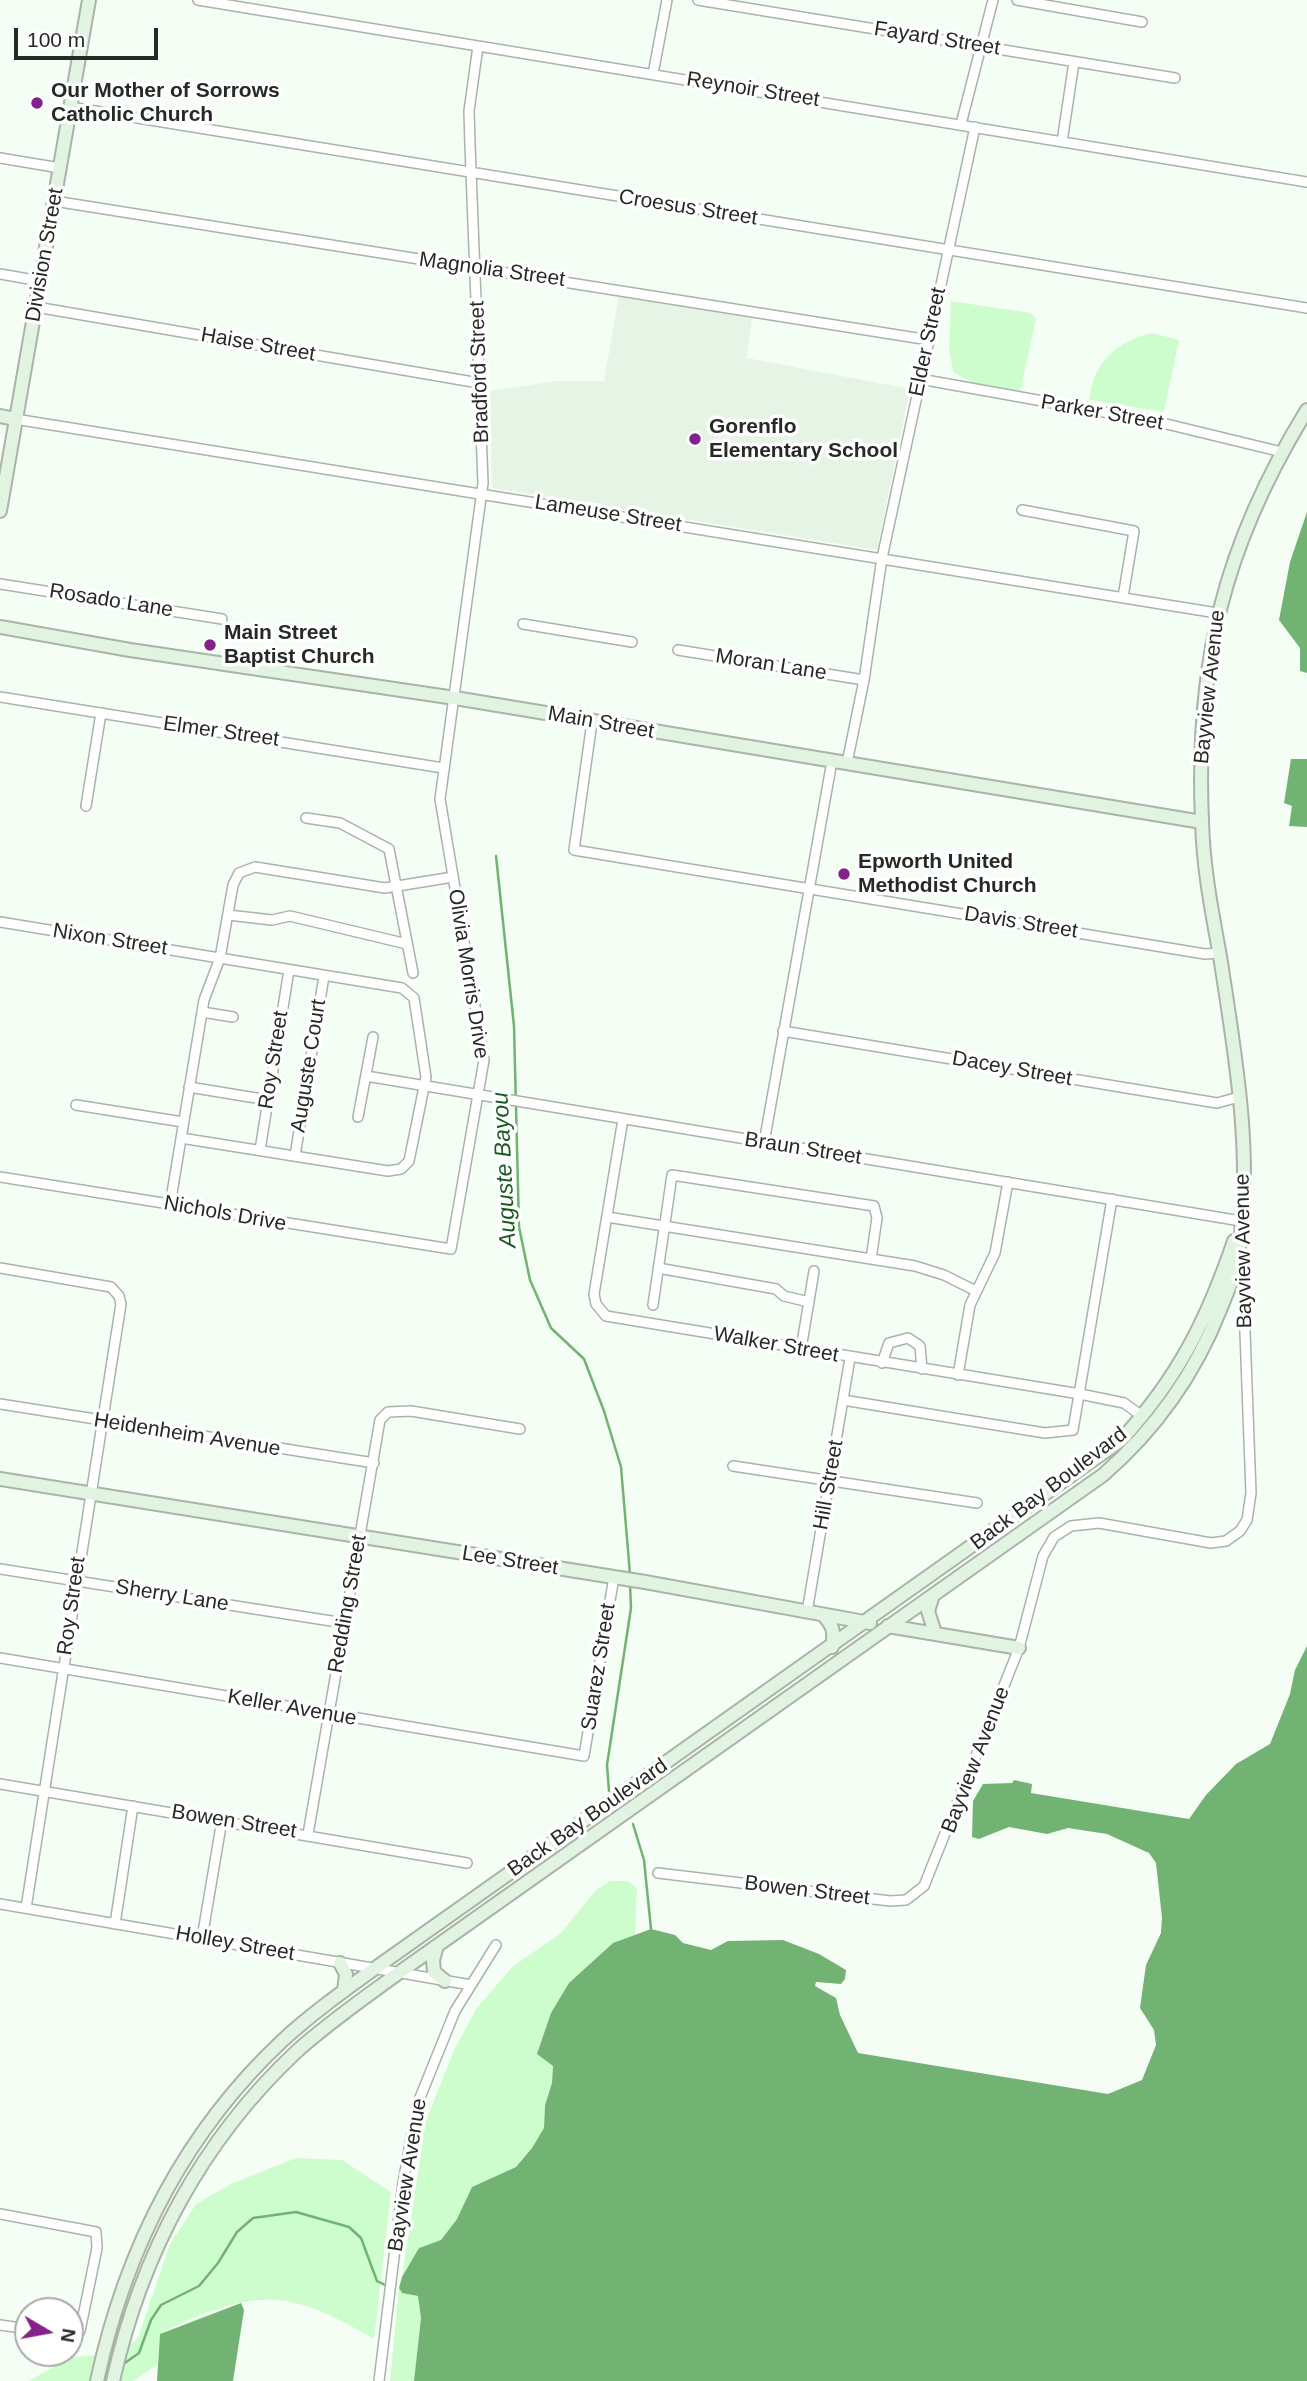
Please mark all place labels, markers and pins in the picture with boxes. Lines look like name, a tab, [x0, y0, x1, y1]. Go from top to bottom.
place label: Our Mother of Sorrows Catholic Church	[51, 78, 280, 128]
marker: Our Mother of Sorrows Catholic Church	[29, 95, 45, 111]
place label: Gorenflo Elementary School	[709, 414, 898, 464]
marker: Gorenflo Elementary School	[687, 431, 703, 447]
place label: Main Street Baptist Church	[224, 620, 375, 670]
marker: Main Street Baptist Church	[202, 637, 218, 653]
place label: Epworth United Methodist Church	[858, 849, 1036, 899]
marker: Epworth United Methodist Church	[836, 866, 852, 882]

